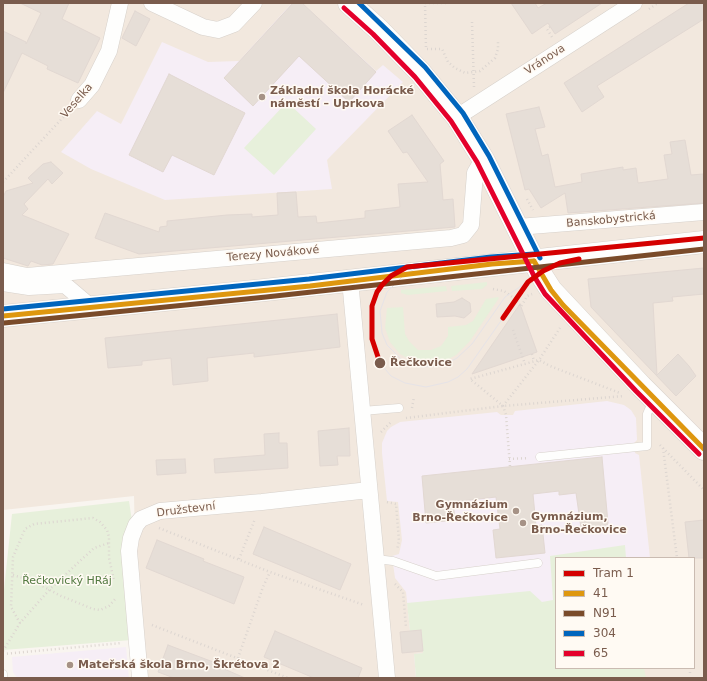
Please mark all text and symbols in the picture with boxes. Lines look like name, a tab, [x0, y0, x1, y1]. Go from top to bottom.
street label: Vránova	[522, 42, 568, 78]
street label: Veselka	[58, 81, 96, 121]
place label: Základní škola Horácké náměstí – Uprkova	[270, 84, 414, 110]
marker: Základní škola Horácké náměstí – Uprkova	[257, 92, 267, 102]
street label: Banskobystrická	[566, 210, 656, 230]
street label: Terezy Novákové	[226, 243, 320, 265]
marker: Řečkovice	[373, 356, 387, 370]
place label: Řečkovice	[390, 356, 452, 370]
place label: Gymnázium Brno-Řečkovice	[412, 498, 508, 524]
street label: Družstevní	[156, 500, 216, 520]
marker: Gymnázium Brno-Řečkovice	[511, 506, 521, 516]
place label: Gymnázium, Brno-Řečkovice	[531, 510, 627, 536]
marker: Gymnázium, Brno-Řečkovice	[518, 518, 528, 528]
legend	[555, 557, 695, 669]
text: Tram 1	[593, 566, 634, 580]
park label: Řečkovický HRáj	[22, 574, 112, 588]
text: 41	[593, 586, 608, 600]
text: N91	[593, 606, 617, 620]
text: 304	[593, 626, 616, 640]
text: 65	[593, 646, 608, 660]
place label: Mateřská škola Brno, Škrétova 2	[78, 658, 280, 672]
marker: Mateřská škola Brno, Škrétova 2	[65, 660, 75, 670]

